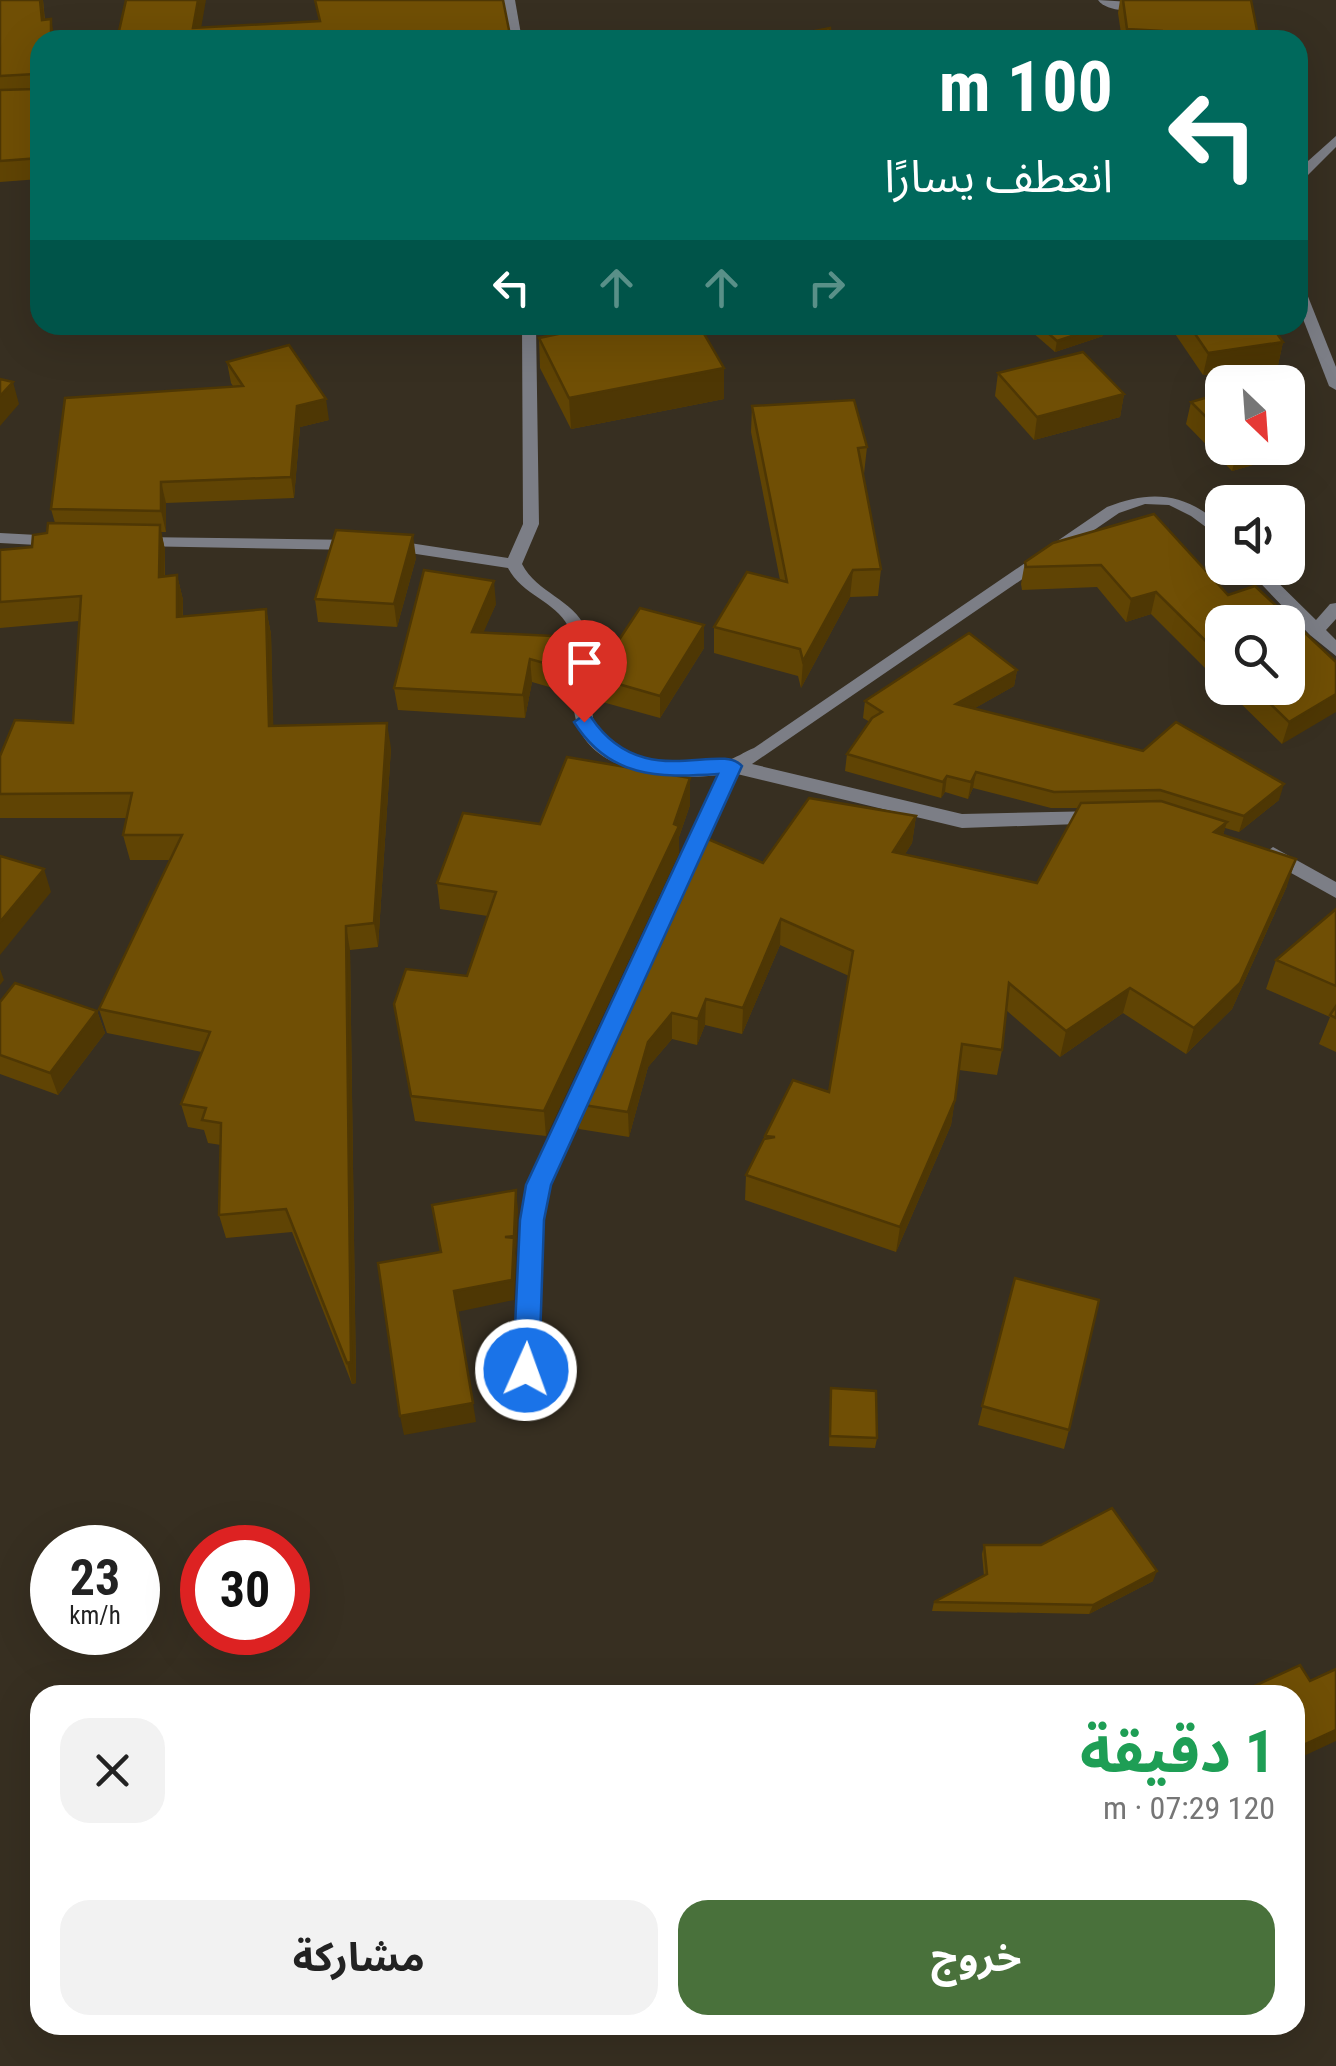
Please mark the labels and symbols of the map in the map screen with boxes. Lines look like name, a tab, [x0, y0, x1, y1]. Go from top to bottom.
north arrow	[1205, 365, 1305, 465]
pin	[542, 620, 627, 723]
position arrow	[474, 1318, 578, 1422]
speed limit sign: 30	[180, 1525, 310, 1655]

